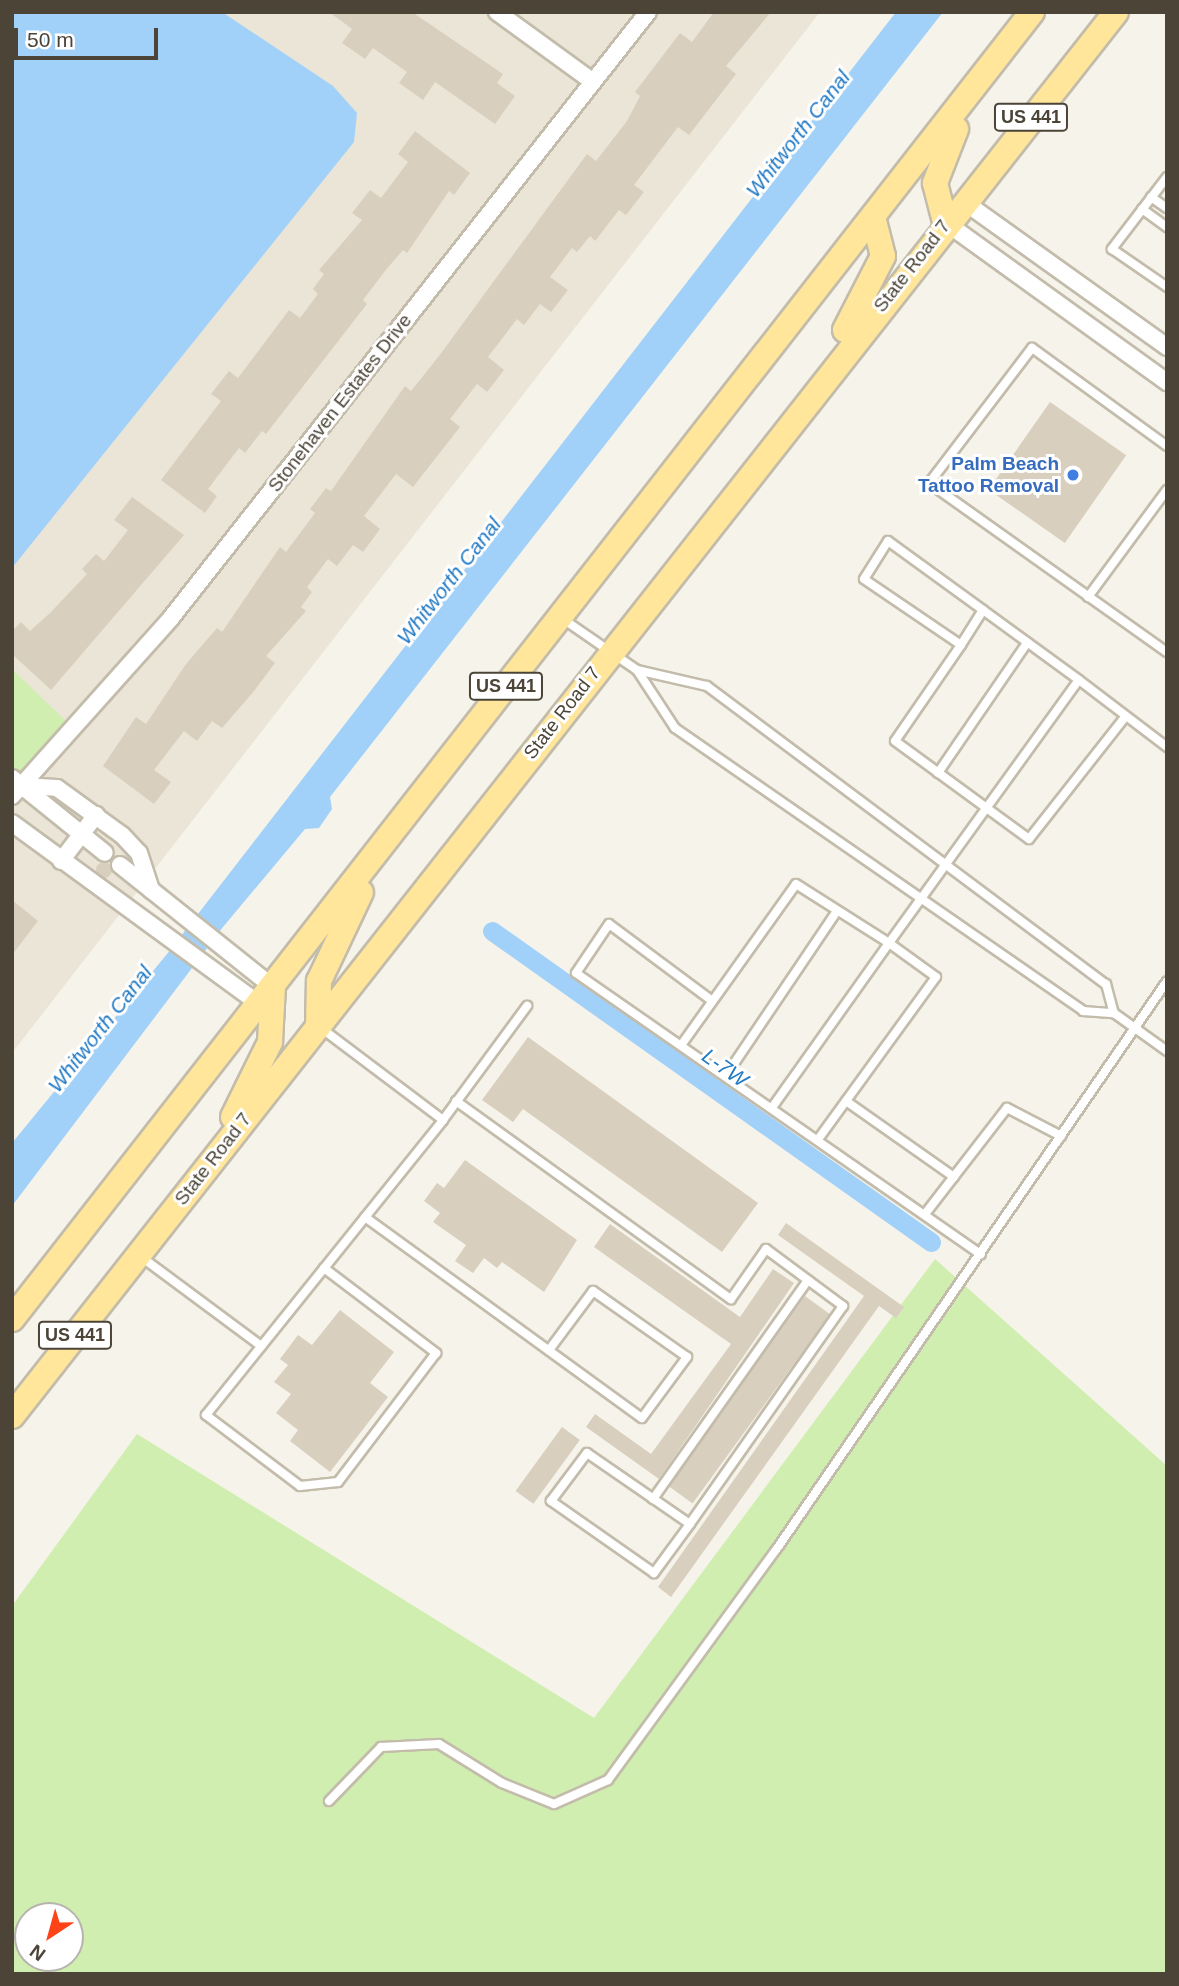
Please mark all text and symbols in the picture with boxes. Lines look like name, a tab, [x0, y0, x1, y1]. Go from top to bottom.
scale bar	[18, 14, 161, 58]
text: 50 m	[27, 28, 74, 51]
water label: Whitworth Canal	[741, 66, 855, 202]
road number: US 441	[992, 103, 1070, 132]
street label: State Road 7	[869, 215, 955, 317]
street label: Stonehaven Estates Drive	[263, 309, 417, 497]
place label: Palm Beach Tattoo Removal	[918, 453, 1059, 497]
marker: Palm Beach Tattoo Removal	[1065, 467, 1081, 483]
water label: Whitworth Canal	[392, 513, 506, 649]
street label: State Road 7	[519, 662, 605, 764]
road number: US 441	[468, 672, 544, 700]
water label: Whitworth Canal	[43, 961, 157, 1097]
water label: L-7W	[697, 1043, 753, 1093]
street label: State Road 7	[170, 1108, 256, 1210]
road number: US 441	[36, 1320, 114, 1350]
north arrow	[14, 1902, 84, 1972]
text: N	[26, 1940, 49, 1965]

